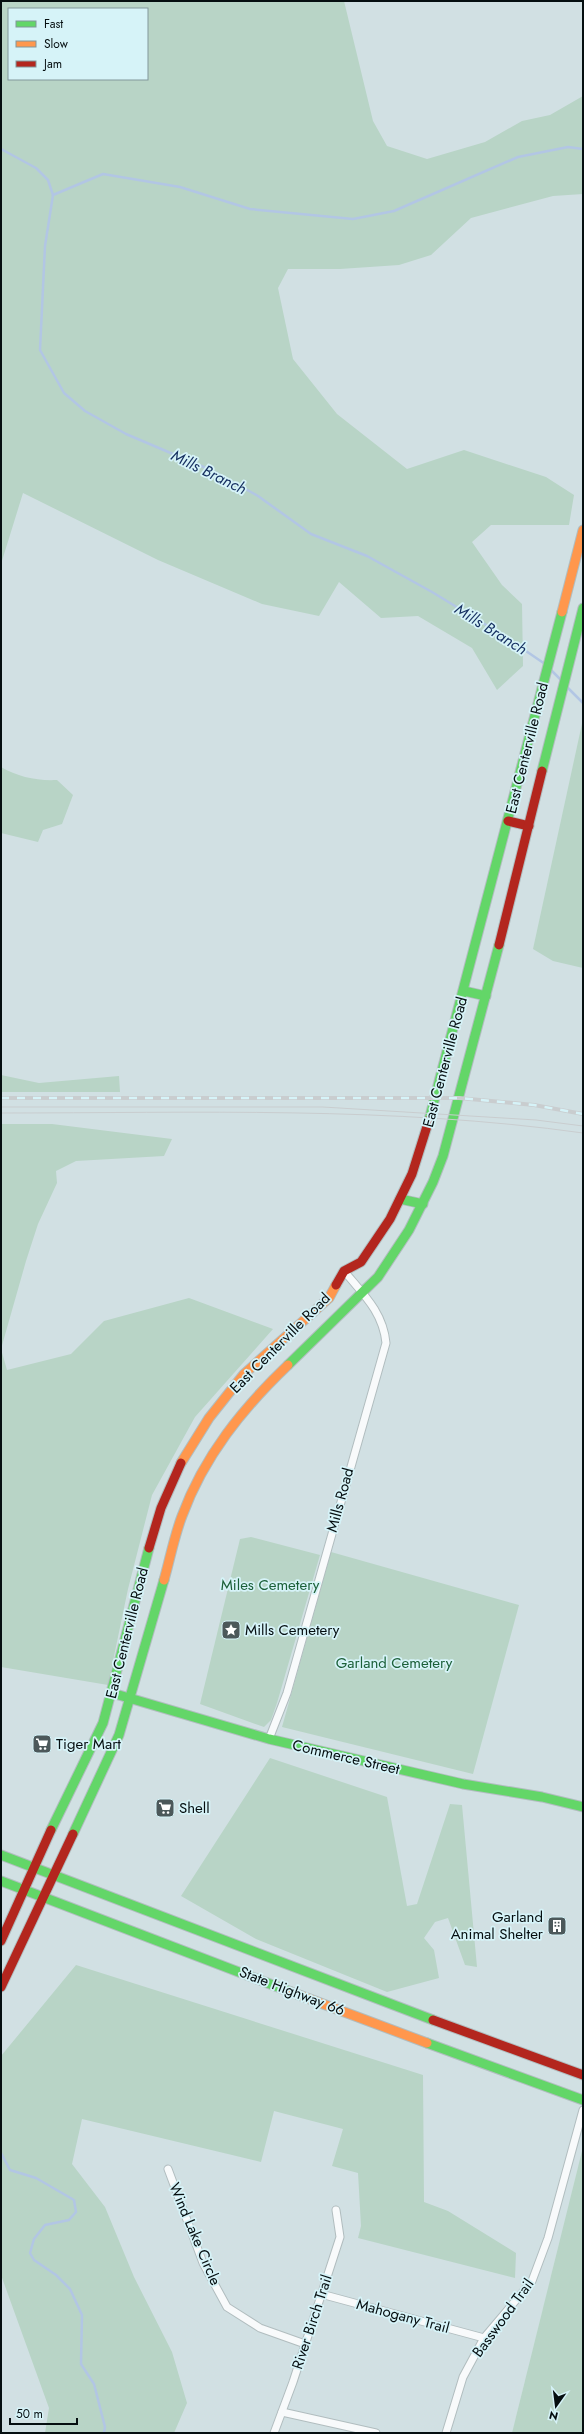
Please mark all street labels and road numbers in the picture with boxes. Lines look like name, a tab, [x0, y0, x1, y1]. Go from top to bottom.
street label: East Centerville Road	[500, 680, 554, 816]
street label: East Centerville Road	[417, 994, 473, 1130]
street label: East Centerville Road	[225, 1288, 335, 1398]
street label: Mills Road	[321, 1465, 359, 1535]
street label: East Centerville Road	[100, 1565, 154, 1701]
street label: Commerce Street	[290, 1734, 402, 1780]
street label: State Highway 66	[236, 1961, 348, 2021]
street label: Wind Lake Circle	[163, 2179, 227, 2289]
street label: River Birch Trail	[286, 2272, 338, 2372]
street label: Basswood Trail	[467, 2274, 539, 2362]
street label: Mahogany Trail	[354, 2293, 452, 2339]

